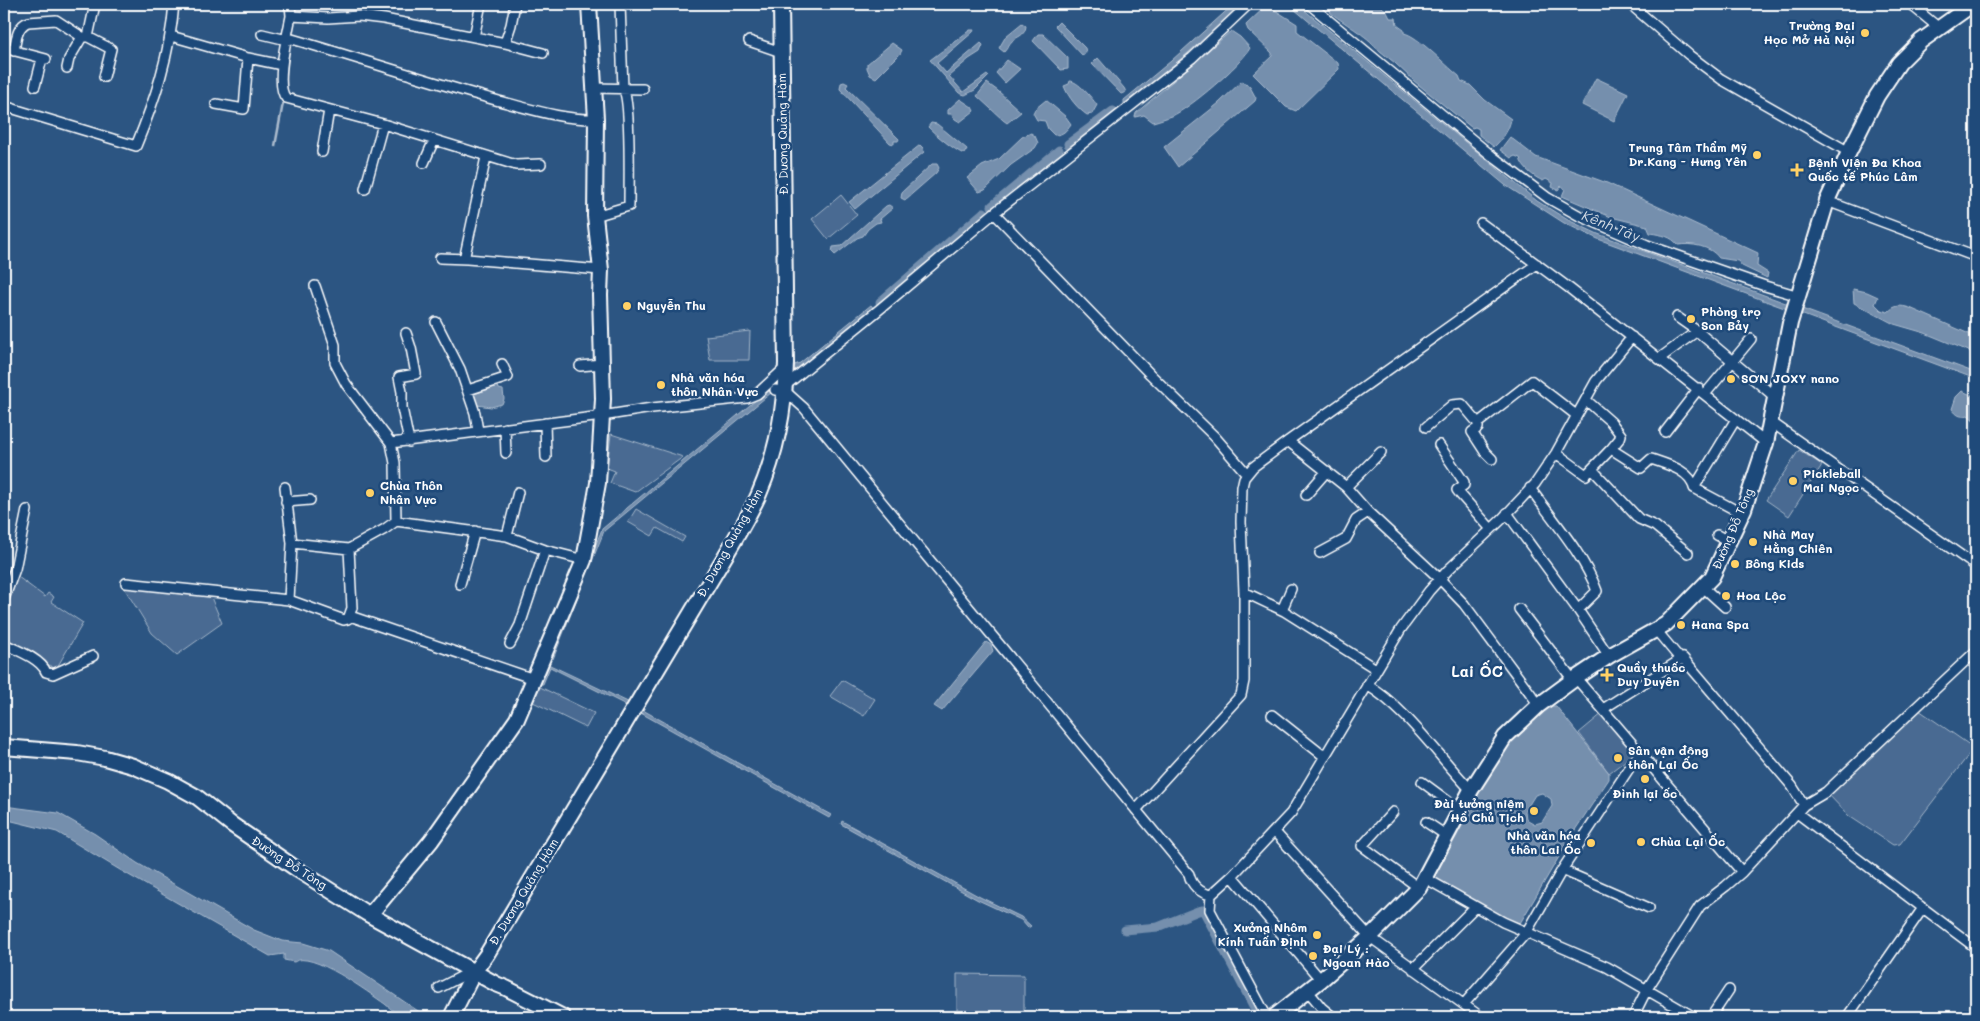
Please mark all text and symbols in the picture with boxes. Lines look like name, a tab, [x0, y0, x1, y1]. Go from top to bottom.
place label: Trường Đại Học Mở Hà Nội	[1763, 17, 1855, 47]
marker: Trường Đại Học Mở Hà Nội	[1859, 27, 1871, 39]
street label: Đ. Dương Quảng Hàm	[773, 73, 791, 195]
place label: Trung Tâm Thẩm Mỹ Dr.Kang - Hưng Yên	[1629, 139, 1747, 169]
marker: Trung Tâm Thẩm Mỹ Dr.Kang - Hưng Yên	[1751, 149, 1763, 161]
place label: Bệnh Viện Đa Khoa Quốc tế Phúc Lâm	[1808, 154, 1922, 184]
marker: Bệnh Viện Đa Khoa Quốc tế Phúc Lâm	[1790, 163, 1804, 177]
water label: Kênh Tây	[1579, 205, 1644, 246]
place label: Nguyễn Thu	[637, 297, 706, 313]
marker: Nguyễn Thu	[621, 300, 633, 312]
place label: Phòng trọ Son Bảy	[1701, 303, 1761, 333]
marker: Phòng trọ Son Bảy	[1685, 313, 1697, 325]
place label: Nhà văn hóa thôn Nhân Vực	[671, 369, 758, 399]
place label: SƠN JOXY nano	[1741, 370, 1839, 386]
marker: SƠN JOXY nano	[1725, 373, 1737, 385]
marker: Nhà văn hóa thôn Nhân Vực	[655, 379, 667, 391]
place label: Pickleball Mai Ngọc	[1803, 465, 1861, 495]
marker: Pickleball Mai Ngọc	[1787, 475, 1799, 487]
place label: Chùa Thôn Nhân Vực	[380, 477, 443, 507]
street label: Đ. Dương Quảng Hàm	[693, 485, 766, 600]
street label: Đường Đỗ Tông	[1708, 485, 1756, 572]
marker: Chùa Thôn Nhân Vực	[364, 487, 376, 499]
place label: Nhà May Hằng Chiên	[1763, 526, 1832, 556]
marker: Nhà May Hằng Chiên	[1747, 536, 1759, 548]
place label: Bông Kids	[1745, 555, 1804, 571]
marker: Bông Kids	[1729, 558, 1741, 570]
place label: Hoa Lộc	[1736, 587, 1786, 603]
marker: Hoa Lộc	[1720, 590, 1732, 602]
place label: Hana Spa	[1691, 616, 1749, 632]
marker: Hana Spa	[1675, 619, 1687, 631]
place label: Quầy thuốc Duy Duyên	[1617, 659, 1685, 689]
district label: Lai ỐC	[1451, 660, 1503, 681]
marker: Quầy thuốc Duy Duyên	[1601, 669, 1613, 681]
place label: Sân vận động thôn Lại Ốc	[1628, 742, 1708, 772]
marker: Sân vận động thôn Lại Ốc	[1612, 752, 1624, 764]
marker: Đình lại ốc	[1639, 773, 1651, 785]
place label: Đình lại ốc	[1613, 785, 1677, 801]
place label: Đài tưởng niệm Hồ Chủ Tịch	[1434, 795, 1524, 825]
marker: Đài tưởng niệm Hồ Chủ Tịch	[1528, 805, 1540, 817]
place label: Nhà văn hóa thôn Lai Ốc	[1507, 827, 1581, 857]
street label: Đường Đỗ Tông	[249, 832, 330, 893]
place label: Chùa Lại Ốc	[1651, 833, 1725, 849]
street label: Đ. Dương Quảng Hàm	[485, 835, 561, 948]
marker: Chùa Lại Ốc	[1635, 836, 1647, 848]
marker: Nhà văn hóa thôn Lai Ốc	[1585, 837, 1597, 849]
place label: Xưởng Nhôm Kính Tuấn Định	[1218, 919, 1307, 949]
marker: Xưởng Nhôm Kính Tuấn Định	[1311, 929, 1323, 941]
place label: Đại Lý : Ngoan Hào	[1323, 940, 1389, 970]
marker: Đại Lý : Ngoan Hào	[1307, 950, 1319, 962]

